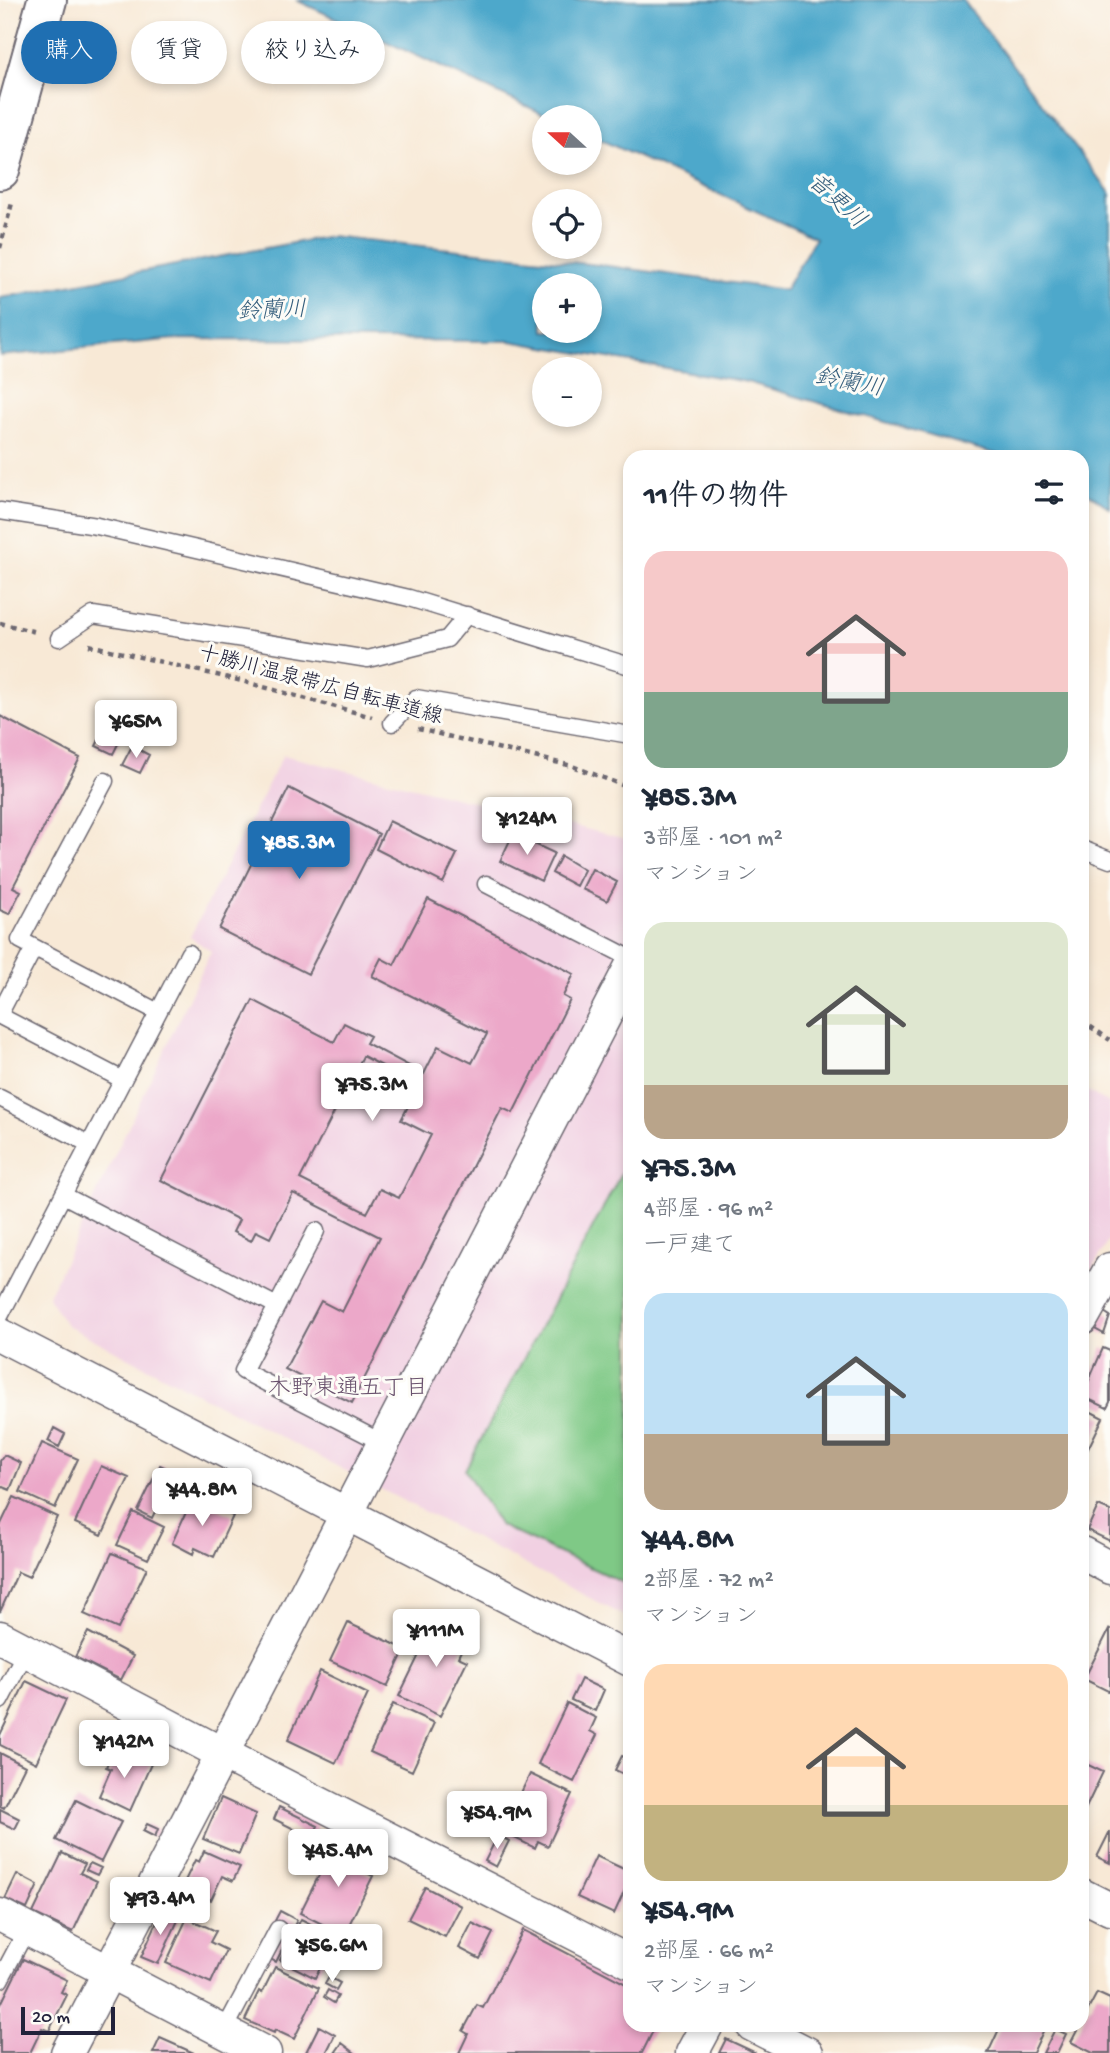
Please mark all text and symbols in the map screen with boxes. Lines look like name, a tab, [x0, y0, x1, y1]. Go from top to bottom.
chip: 購入	[21, 21, 117, 84]
chip: 賃貸	[131, 21, 227, 84]
chip: 絞り込み	[241, 21, 385, 84]
north arrow	[532, 105, 602, 175]
map controls	[532, 105, 602, 427]
water label: 音更川	[801, 168, 871, 235]
button: locate	[532, 189, 602, 259]
button: +	[532, 273, 602, 343]
water label: 鈴蘭川	[237, 296, 307, 327]
button: −	[532, 357, 602, 427]
water label: 鈴蘭川	[813, 363, 886, 404]
icon: filters	[1030, 473, 1068, 511]
text: 11件の物件	[644, 481, 788, 516]
icon: home	[793, 596, 919, 722]
street label: 十勝川温泉帯広自転車道線	[195, 640, 445, 732]
pin: ¥65M	[95, 700, 177, 760]
text: ¥65M	[111, 709, 161, 736]
text: ¥85.3M	[644, 782, 736, 817]
pin: ¥124M	[478, 798, 576, 857]
text: ¥124M	[498, 806, 556, 833]
pin: ¥85.3M	[242, 822, 356, 881]
text: 3部屋 · 101 m²	[644, 826, 783, 853]
text: ¥85.3M	[264, 830, 334, 857]
text: マンション	[644, 862, 758, 889]
icon: home	[793, 967, 919, 1093]
pin: ¥75.3M	[315, 1064, 429, 1123]
text: ¥75.3M	[337, 1072, 407, 1099]
text: ¥75.3M	[644, 1153, 735, 1188]
text: 4部屋 · 96 m²	[644, 1197, 773, 1224]
text: 一戸建て	[644, 1233, 736, 1260]
icon: home	[793, 1338, 919, 1464]
district label: 木野東通五丁目	[268, 1375, 429, 1403]
pin: ¥44.8M	[145, 1468, 259, 1528]
text: ¥44.8M	[168, 1477, 236, 1504]
text: ¥44.8M	[644, 1524, 733, 1559]
text: 2部屋 · 72 m²	[644, 1568, 774, 1595]
text: マンション	[644, 1604, 758, 1631]
pin: ¥111M	[387, 1610, 485, 1669]
text: ¥111M	[409, 1618, 463, 1645]
icon: home	[793, 1709, 919, 1835]
pin: ¥142M	[75, 1720, 173, 1780]
text: ¥142M	[95, 1729, 153, 1756]
pin: ¥54.9M	[440, 1792, 554, 1851]
text: ¥54.9M	[463, 1800, 531, 1827]
pin: ¥45.4M	[281, 1829, 395, 1889]
text: ¥45.4M	[304, 1838, 372, 1865]
pin: ¥93.4M	[103, 1878, 217, 1937]
text: ¥93.4M	[126, 1886, 194, 1913]
text: ¥54.9M	[644, 1895, 733, 1930]
pin: ¥56.6M	[275, 1924, 389, 1984]
text: ¥56.6M	[297, 1933, 367, 1960]
text: 2部屋 · 66 m²	[644, 1939, 774, 1966]
text: マンション	[644, 1975, 758, 2002]
scale bar	[21, 2004, 116, 2036]
text: 20 m	[32, 2007, 70, 2030]

